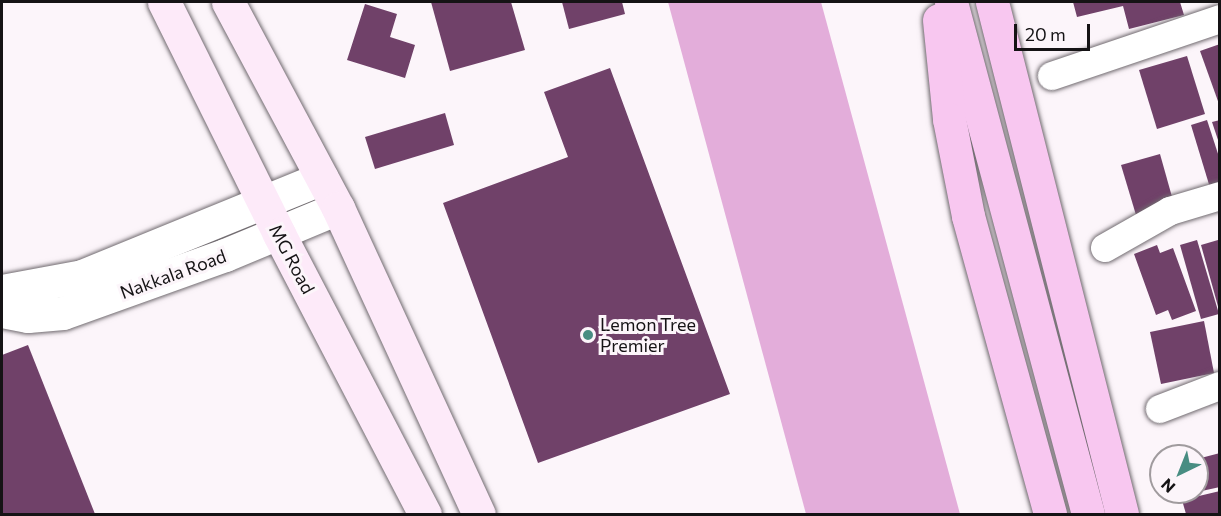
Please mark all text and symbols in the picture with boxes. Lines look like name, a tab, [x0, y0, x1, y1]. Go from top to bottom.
scale bar	[1017, 12, 1094, 50]
text: 20 m	[1025, 23, 1066, 45]
street label: MG Road	[265, 221, 319, 297]
street label: Nakkala Road	[117, 245, 229, 303]
place label: Lemon Tree Premier	[600, 314, 696, 356]
marker: Lemon Tree Premier	[581, 328, 595, 342]
north arrow	[1149, 444, 1209, 504]
text: N	[1157, 475, 1179, 497]

